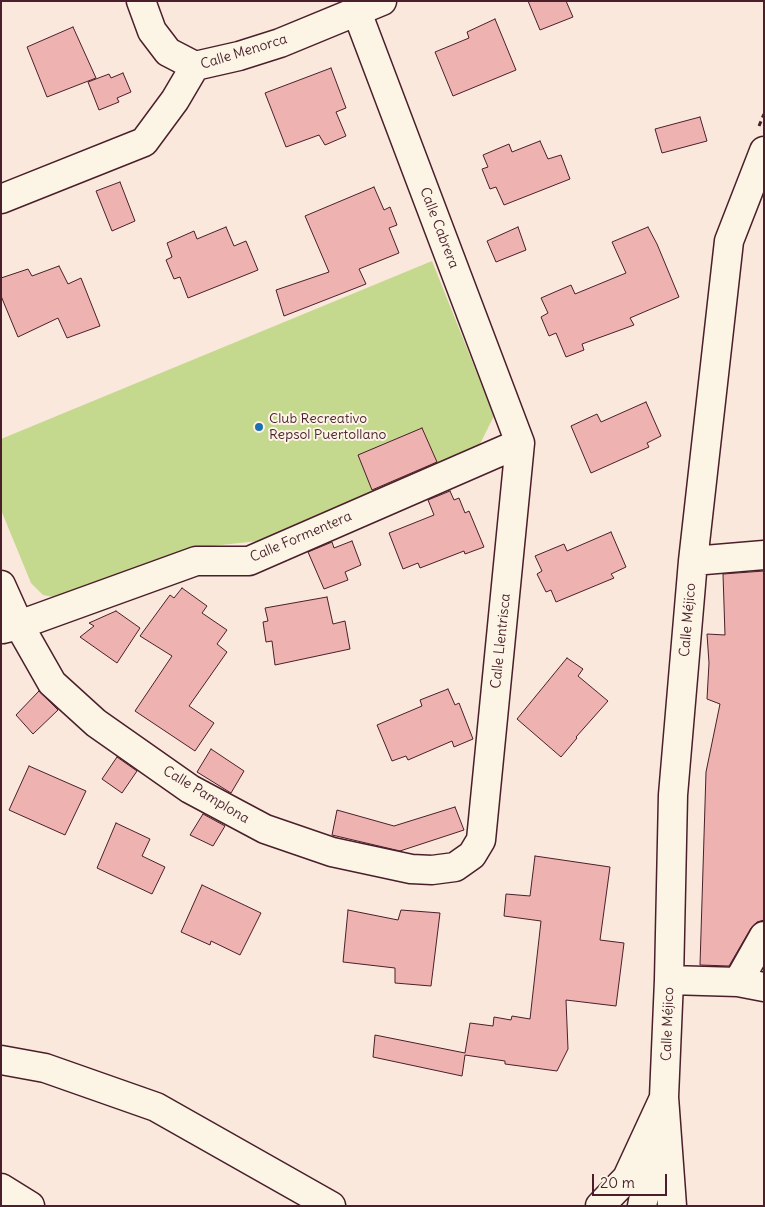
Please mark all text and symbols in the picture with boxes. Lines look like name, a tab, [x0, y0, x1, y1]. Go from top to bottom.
street label: Calle Menorca	[199, 31, 289, 73]
street label: Calle Cabrera	[416, 185, 462, 271]
place label: Club Recreativo Repsol Puertollano	[269, 411, 386, 444]
marker: Club Recreativo Repsol Puertollano	[253, 421, 265, 433]
street label: Calle Formentera	[248, 508, 354, 566]
street label: Calle Méjico	[676, 582, 700, 658]
street label: Calle Llentrisca	[488, 593, 514, 689]
street label: Calle Pamplona	[160, 763, 252, 827]
street label: Calle Méjico	[658, 987, 678, 1061]
scale bar	[595, 1164, 670, 1196]
text: 20 m	[600, 1173, 635, 1192]

